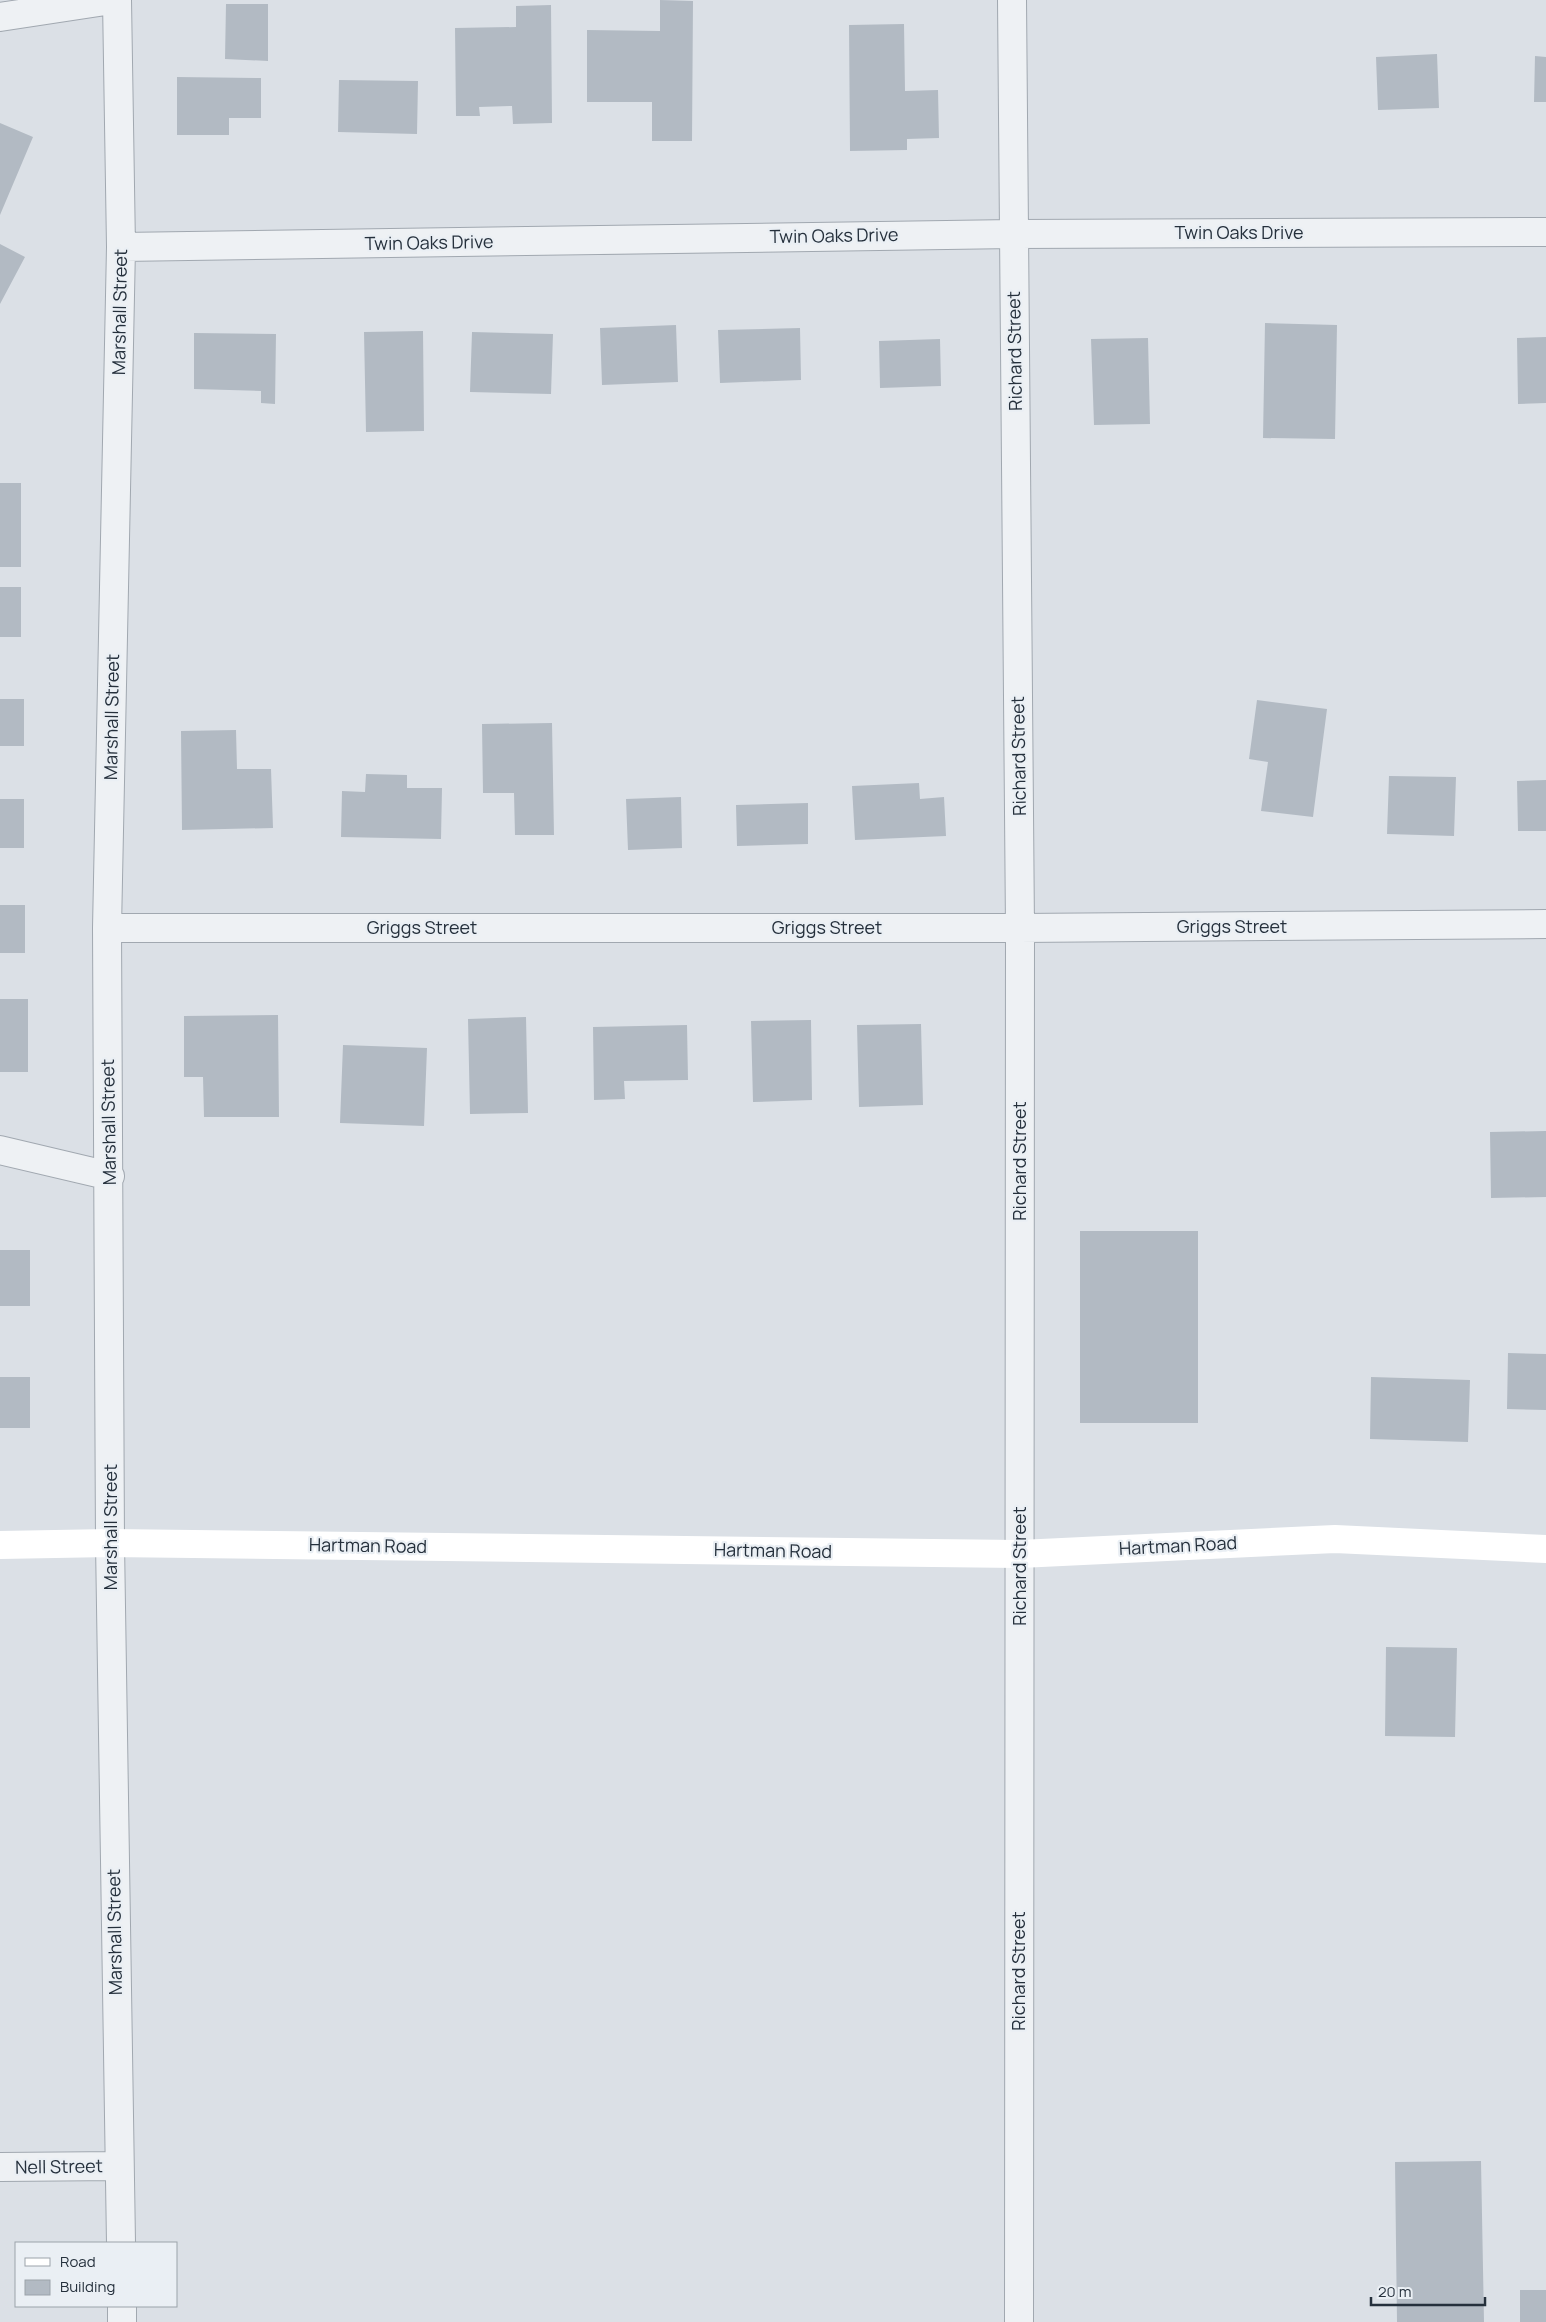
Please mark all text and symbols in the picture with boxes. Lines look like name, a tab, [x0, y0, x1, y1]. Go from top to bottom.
street label: Twin Oaks Drive	[1175, 220, 1303, 244]
street label: Twin Oaks Drive	[769, 222, 899, 248]
street label: Twin Oaks Drive	[364, 229, 494, 255]
street label: Marshall Street	[106, 249, 132, 375]
street label: Richard Street	[1001, 291, 1027, 411]
street label: Marshall Street	[98, 654, 124, 780]
street label: Richard Street	[1005, 696, 1031, 816]
street label: Griggs Street	[1177, 914, 1287, 938]
street label: Griggs Street	[367, 915, 477, 939]
street label: Griggs Street	[772, 915, 882, 939]
street label: Marshall Street	[95, 1059, 121, 1185]
street label: Richard Street	[1007, 1101, 1031, 1221]
street label: Marshall Street	[98, 1464, 122, 1590]
street label: Richard Street	[1007, 1506, 1031, 1626]
street label: Hartman Road	[1118, 1530, 1238, 1560]
street label: Hartman Road	[309, 1532, 427, 1558]
street label: Hartman Road	[714, 1537, 832, 1563]
street label: Marshall Street	[101, 1869, 127, 1995]
street label: Richard Street	[1006, 1911, 1030, 2031]
street label: Nell Street	[15, 2153, 103, 2179]
legend	[15, 2242, 178, 2307]
text: Road	[60, 2251, 96, 2272]
scale bar	[1371, 2274, 1485, 2306]
text: Building	[60, 2276, 115, 2297]
text: 20 m	[1378, 2281, 1411, 2302]

